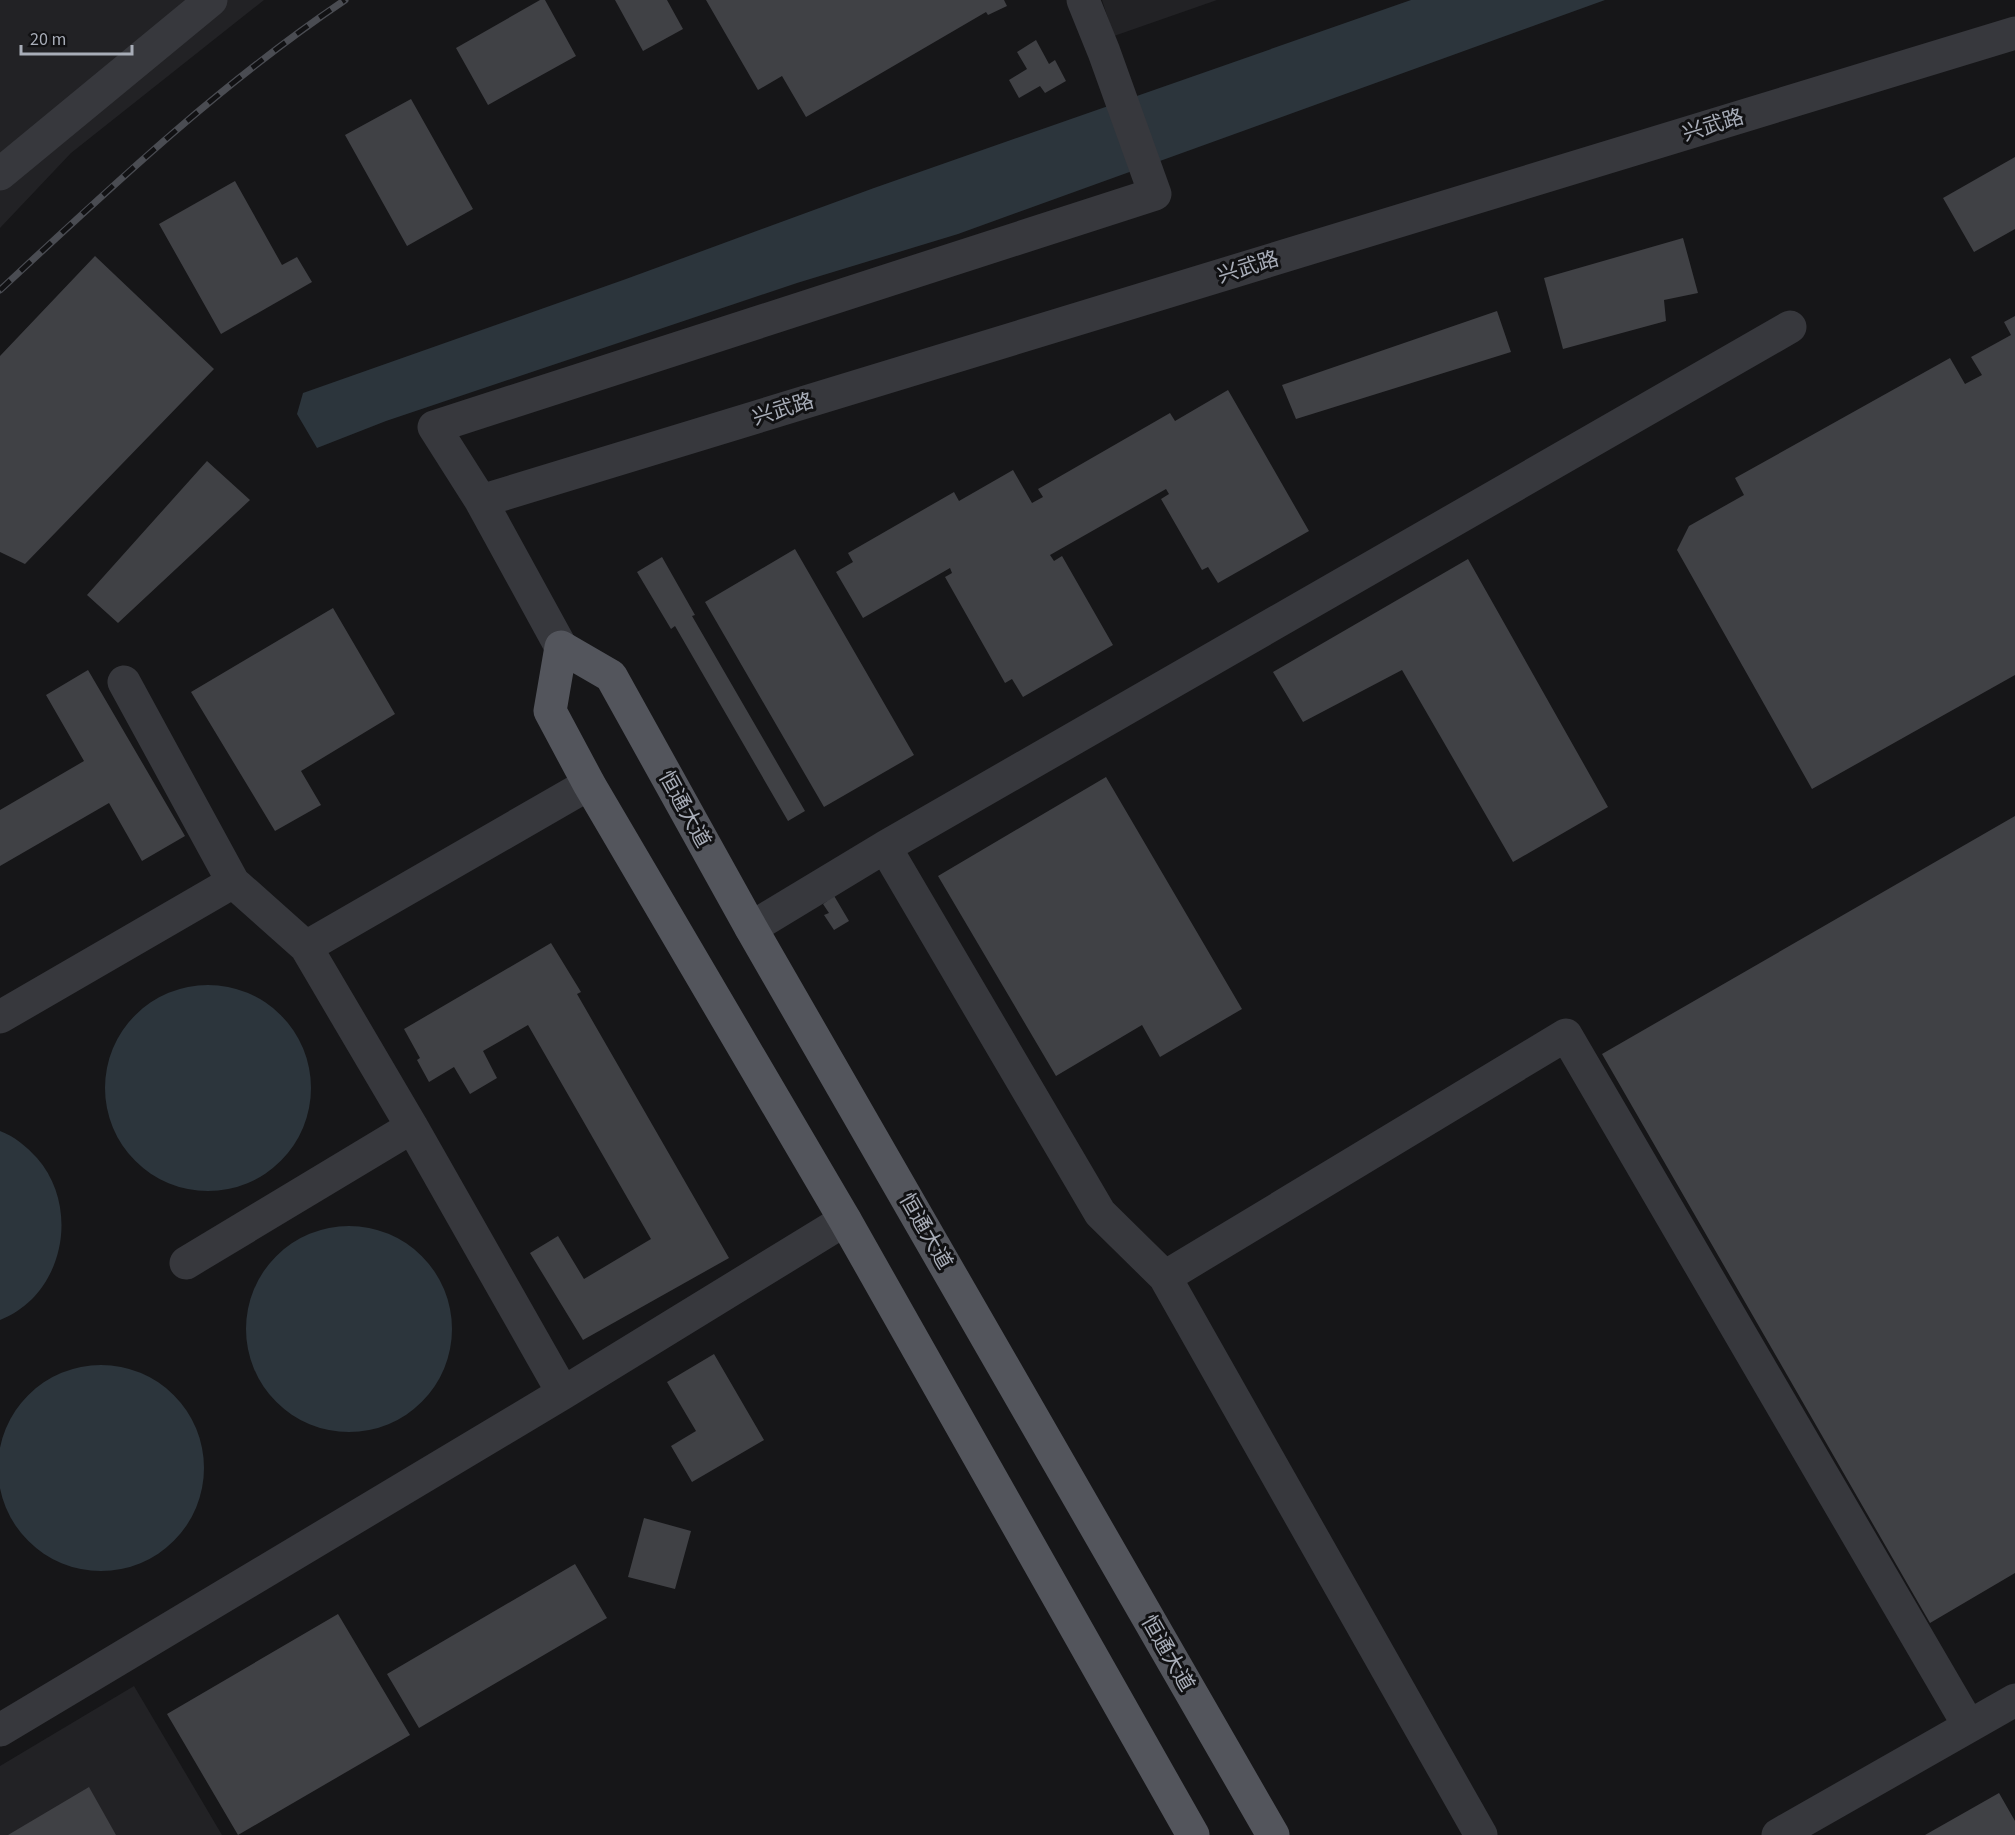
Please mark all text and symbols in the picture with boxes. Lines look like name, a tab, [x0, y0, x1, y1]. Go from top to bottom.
scale bar	[21, 18, 132, 56]
text: 20 m	[30, 27, 66, 52]
street label: 兴武路	[1678, 101, 1748, 149]
street label: 兴武路	[1213, 243, 1283, 291]
street label: 兴武路	[748, 385, 818, 433]
street label: 恒通大道	[652, 765, 718, 853]
street label: 恒通大道	[892, 1187, 960, 1275]
street label: 恒通大道	[1134, 1609, 1202, 1697]

